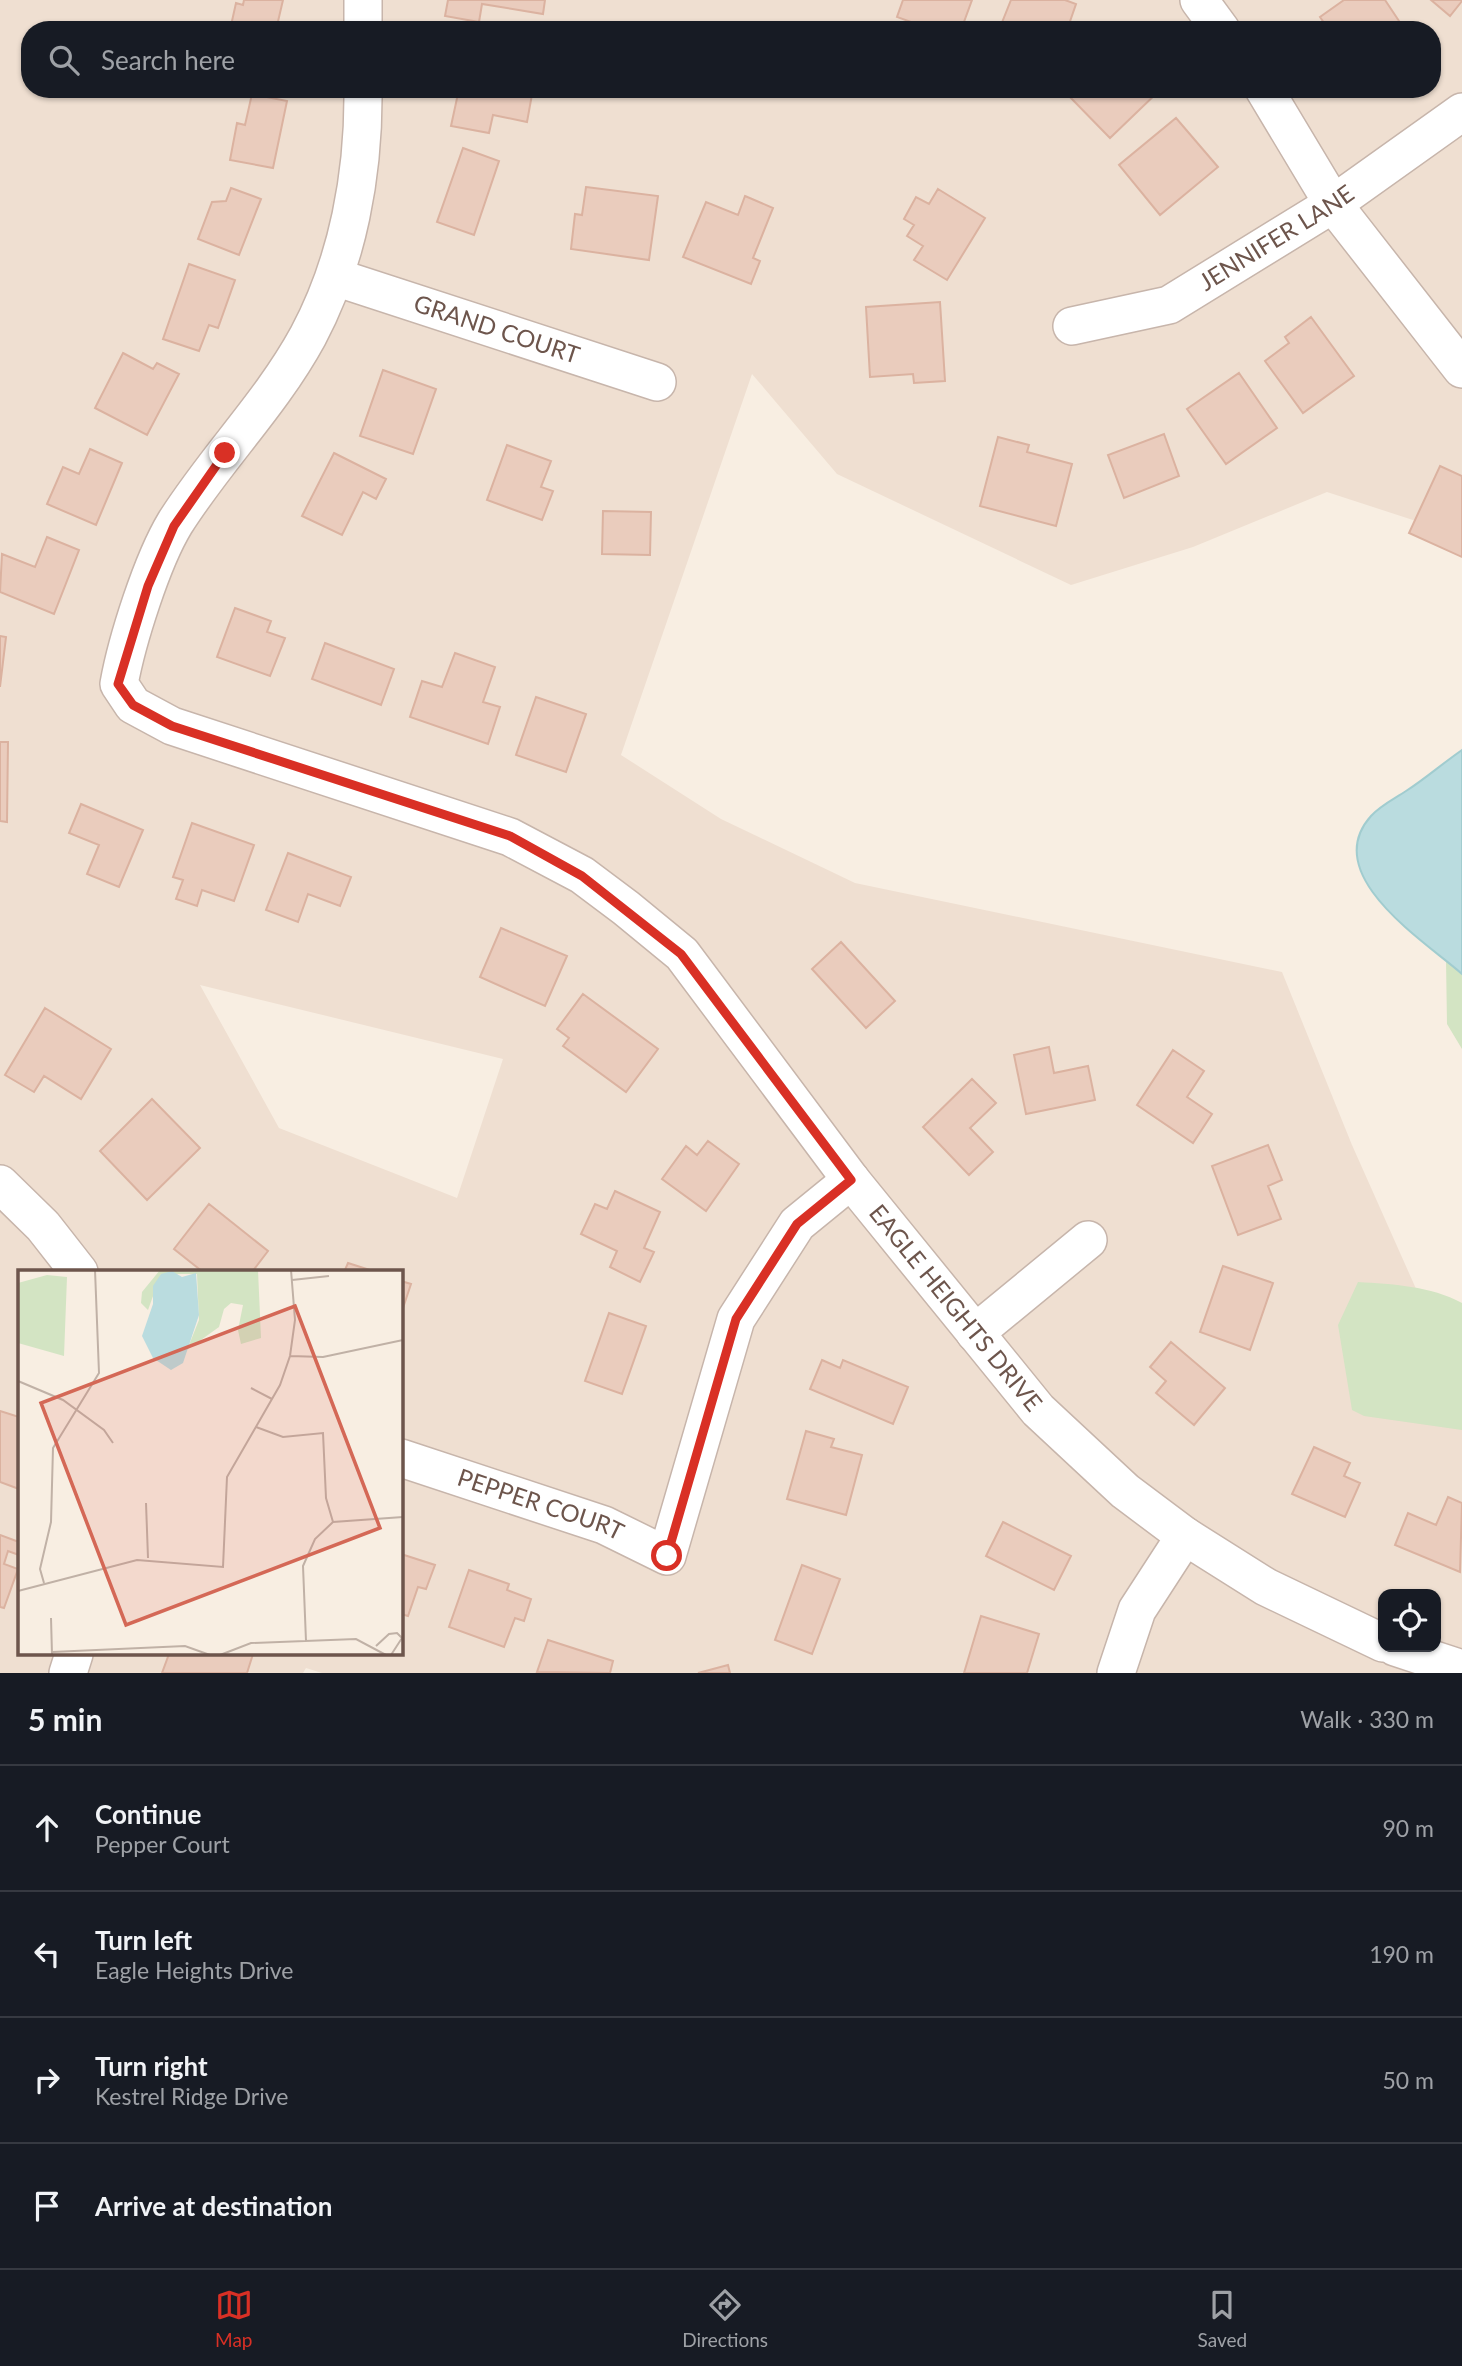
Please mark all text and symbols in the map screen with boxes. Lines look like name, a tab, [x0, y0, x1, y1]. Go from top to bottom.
search box	[21, 21, 1441, 98]
icon: search	[45, 41, 83, 79]
text: Search here	[101, 44, 235, 76]
street label: JENNIFER LANE	[1193, 178, 1359, 296]
street label: GRAND COURT	[410, 288, 584, 369]
route end	[209, 437, 240, 468]
street label: EAGLE HEIGHTS DRIVE	[864, 1198, 1049, 1416]
inset map	[18, 1270, 402, 1656]
street label: PEPPER COURT	[454, 1462, 629, 1545]
route start	[651, 1540, 682, 1571]
map controls	[1378, 1589, 1441, 1652]
button: locate	[1378, 1589, 1441, 1652]
text: 5 min	[28, 1701, 102, 1737]
text: Walk · 330 m	[1300, 1705, 1434, 1733]
text: Continue	[95, 1798, 201, 1830]
icon: ahead	[28, 1809, 66, 1847]
text: 90 m	[1383, 1814, 1434, 1842]
text: Pepper Court	[95, 1830, 230, 1858]
text: Turn left	[95, 1924, 192, 1956]
icon: left	[28, 1935, 66, 1973]
text: 190 m	[1369, 1940, 1434, 1968]
text: Eagle Heights Drive	[95, 1956, 293, 1984]
text: Turn right	[95, 2050, 208, 2082]
icon: right	[28, 2061, 66, 2099]
text: 50 m	[1383, 2066, 1434, 2094]
text: Kestrel Ridge Drive	[95, 2082, 288, 2110]
icon: arrive	[28, 2187, 66, 2225]
text: Arrive at destination	[95, 2190, 332, 2222]
tab: Map	[215, 2286, 253, 2351]
tab: Directions	[682, 2286, 768, 2351]
tab: Saved	[1198, 2286, 1247, 2351]

